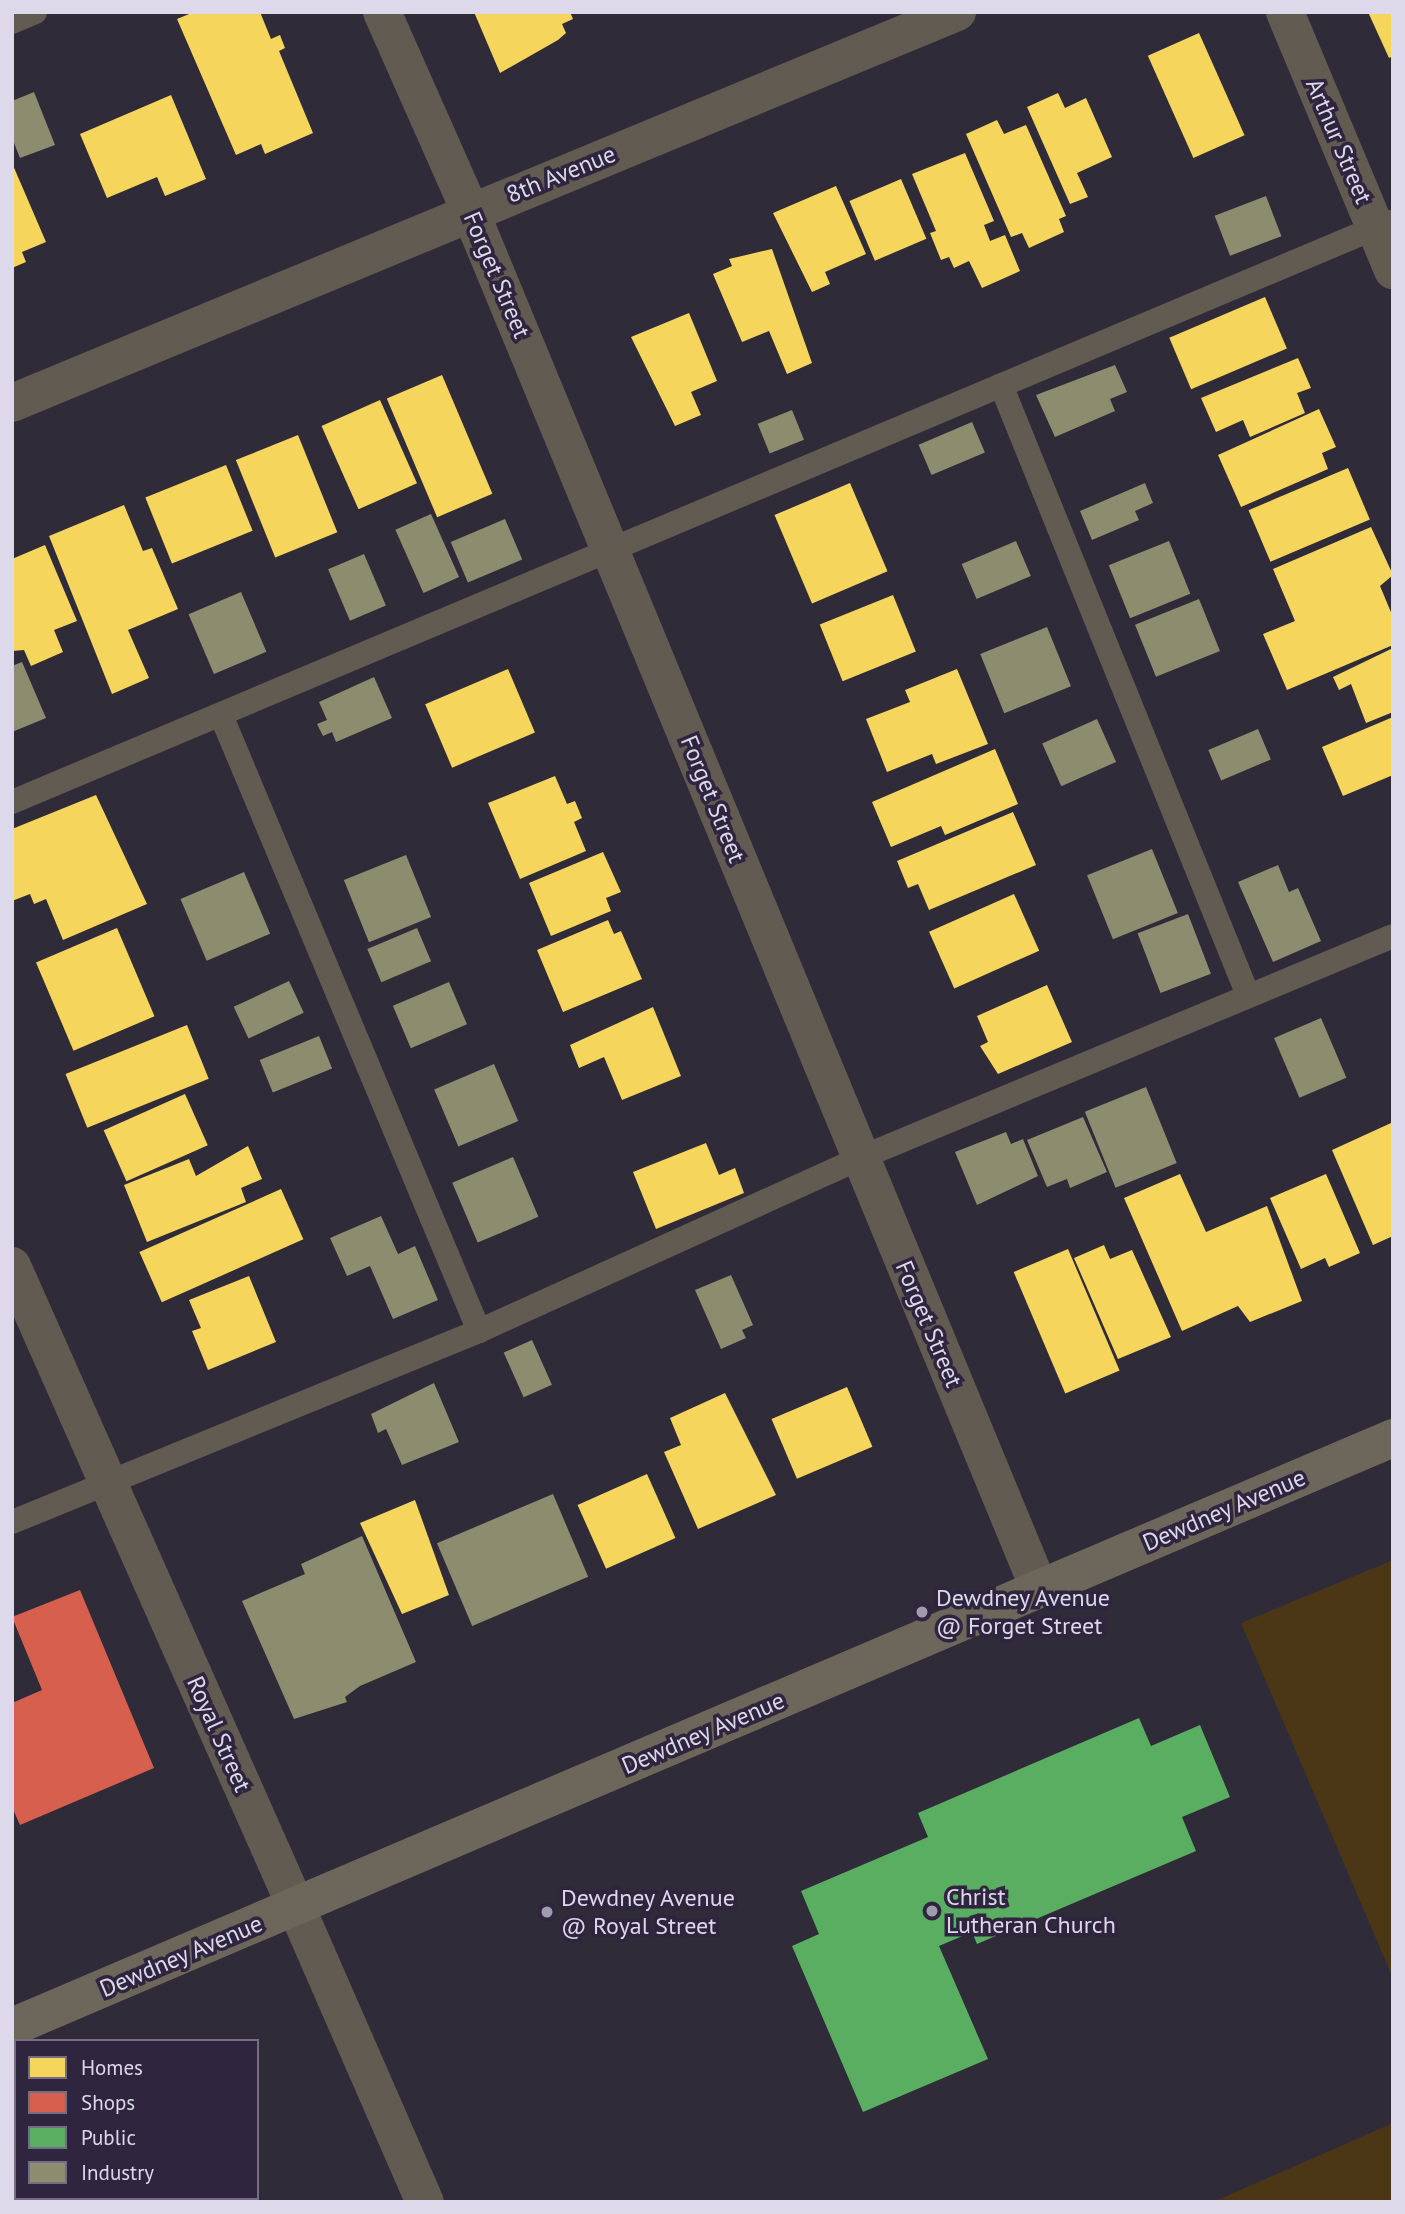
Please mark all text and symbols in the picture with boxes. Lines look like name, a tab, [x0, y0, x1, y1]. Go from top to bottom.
street label: Arthur Street	[1300, 74, 1378, 208]
street label: 8th Avenue	[502, 139, 620, 209]
street label: Forget Street	[457, 208, 537, 342]
street label: Forget Street	[674, 731, 752, 867]
street label: Forget Street	[889, 1257, 969, 1391]
street label: Dewdney Avenue	[1138, 1462, 1310, 1558]
place label: Dewdney Avenue @ Forget Street	[936, 1584, 1112, 1640]
marker: Dewdney Avenue @ Forget Street	[914, 1604, 930, 1620]
street label: Royal Street	[181, 1672, 257, 1796]
street label: Dewdney Avenue	[617, 1685, 789, 1781]
place label: Christ Lutheran Church	[946, 1883, 1116, 1939]
place label: Dewdney Avenue @ Royal Street	[561, 1884, 737, 1940]
marker: Christ Lutheran Church	[924, 1903, 940, 1919]
marker: Dewdney Avenue @ Royal Street	[539, 1904, 555, 1920]
street label: Dewdney Avenue	[95, 1908, 267, 2004]
legend	[14, 2039, 259, 2200]
text: Homes	[81, 2054, 143, 2081]
text: Shops	[81, 2089, 135, 2116]
text: Public	[81, 2124, 136, 2151]
text: Industry	[81, 2159, 154, 2186]

